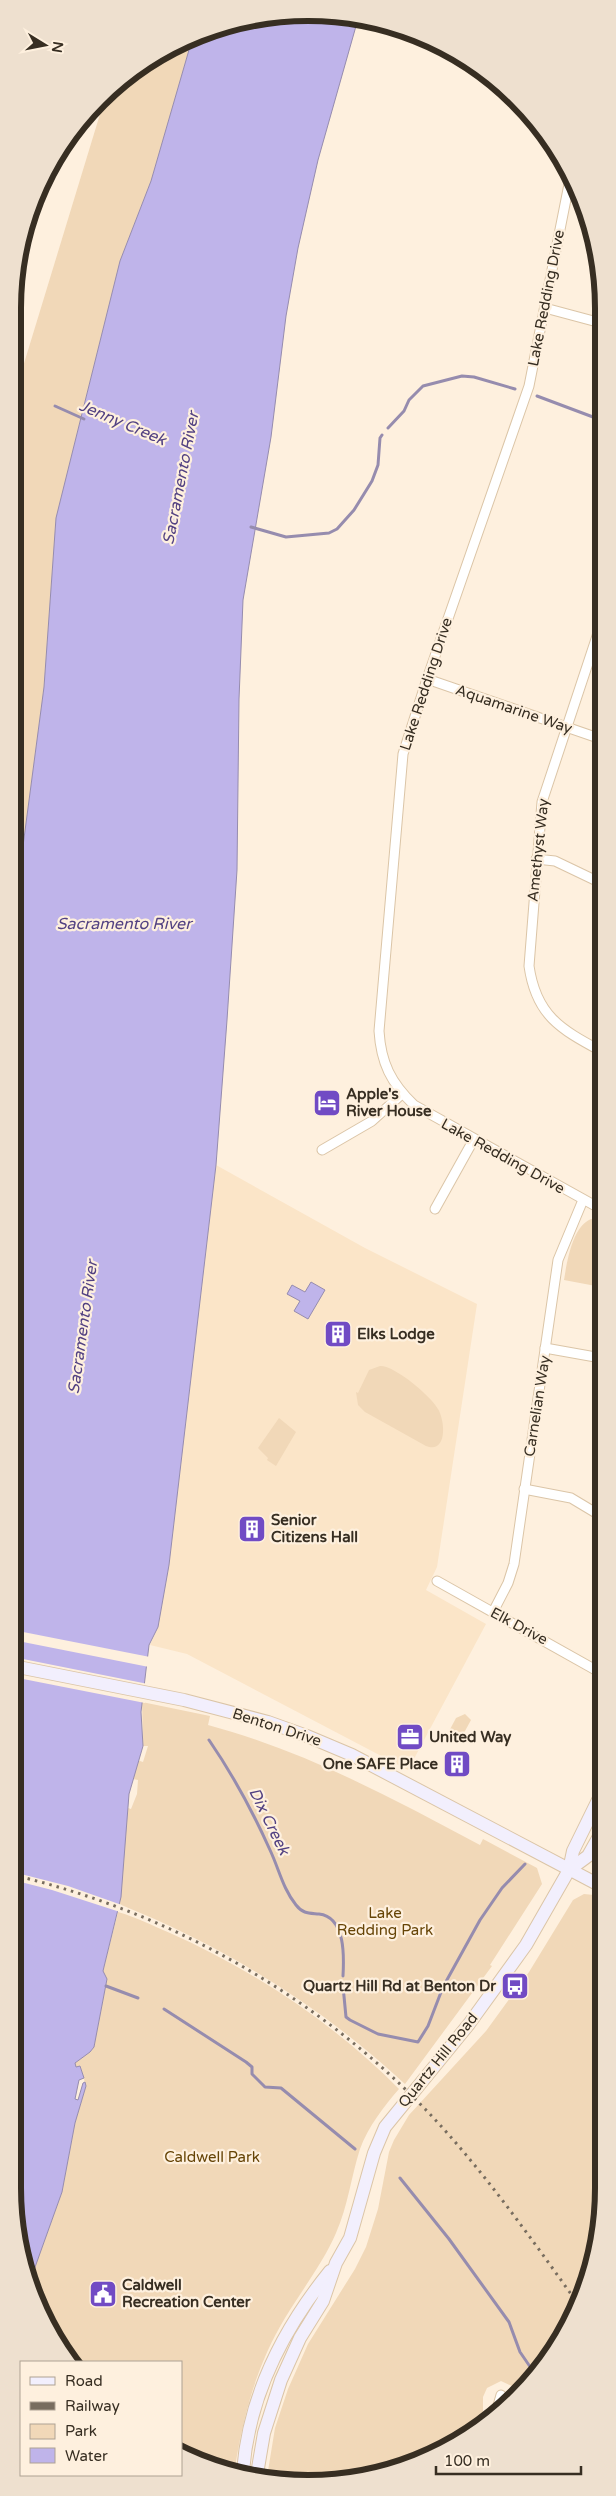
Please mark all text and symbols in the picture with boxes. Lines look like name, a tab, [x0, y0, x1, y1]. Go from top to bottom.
north arrow	[20, 20, 70, 70]
text: N	[48, 40, 67, 54]
street label: Lake Redding Drive	[524, 228, 568, 368]
water label: Jenny Creek	[76, 396, 170, 451]
water label: Sacramento River	[158, 408, 204, 546]
street label: Lake Redding Drive	[396, 615, 456, 753]
street label: Aquamarine Way	[453, 681, 575, 737]
street label: Amethyst Way	[524, 797, 552, 903]
water label: Sacramento River	[57, 914, 193, 934]
place label: Apple's River House	[346, 1085, 432, 1120]
hotel icon: Apple's River House	[312, 1088, 342, 1118]
street label: Lake Redding Drive	[438, 1114, 568, 1198]
water label: Sacramento River	[64, 1257, 103, 1395]
building icon: Elks Lodge	[323, 1319, 353, 1349]
place label: Elks Lodge	[357, 1325, 435, 1344]
street label: Carnelian Way	[520, 1354, 554, 1458]
place label: Senior Citizens Hall	[271, 1511, 358, 1546]
building icon: Senior Citizens Hall	[237, 1514, 267, 1544]
street label: Elk Drive	[487, 1603, 551, 1649]
street label: Benton Drive	[230, 1704, 324, 1750]
office icon: United Way	[395, 1722, 425, 1752]
place label: United Way	[429, 1728, 511, 1747]
building icon: One SAFE Place	[442, 1749, 472, 1779]
place label: One SAFE Place	[323, 1755, 439, 1773]
water label: Dix Creek	[244, 1785, 295, 1859]
park label: Lake Redding Park	[337, 1904, 433, 1939]
bus stop icon: Quartz Hill Rd at Benton Dr	[500, 1971, 530, 2001]
place label: Quartz Hill Rd at Benton Dr	[303, 1977, 496, 1995]
street label: Quartz Hill Road	[394, 2009, 482, 2111]
park label: Caldwell Park	[164, 2148, 260, 2166]
place label: Caldwell Recreation Center	[122, 2276, 251, 2311]
public building icon: Caldwell Recreation Center	[88, 2279, 118, 2309]
legend	[20, 2361, 182, 2476]
text: Road	[65, 2372, 103, 2390]
text: Railway	[65, 2397, 120, 2415]
text: Park	[65, 2422, 97, 2440]
scale bar	[436, 2444, 581, 2476]
text: Water	[65, 2447, 108, 2465]
text: 100 m	[444, 2452, 490, 2470]

